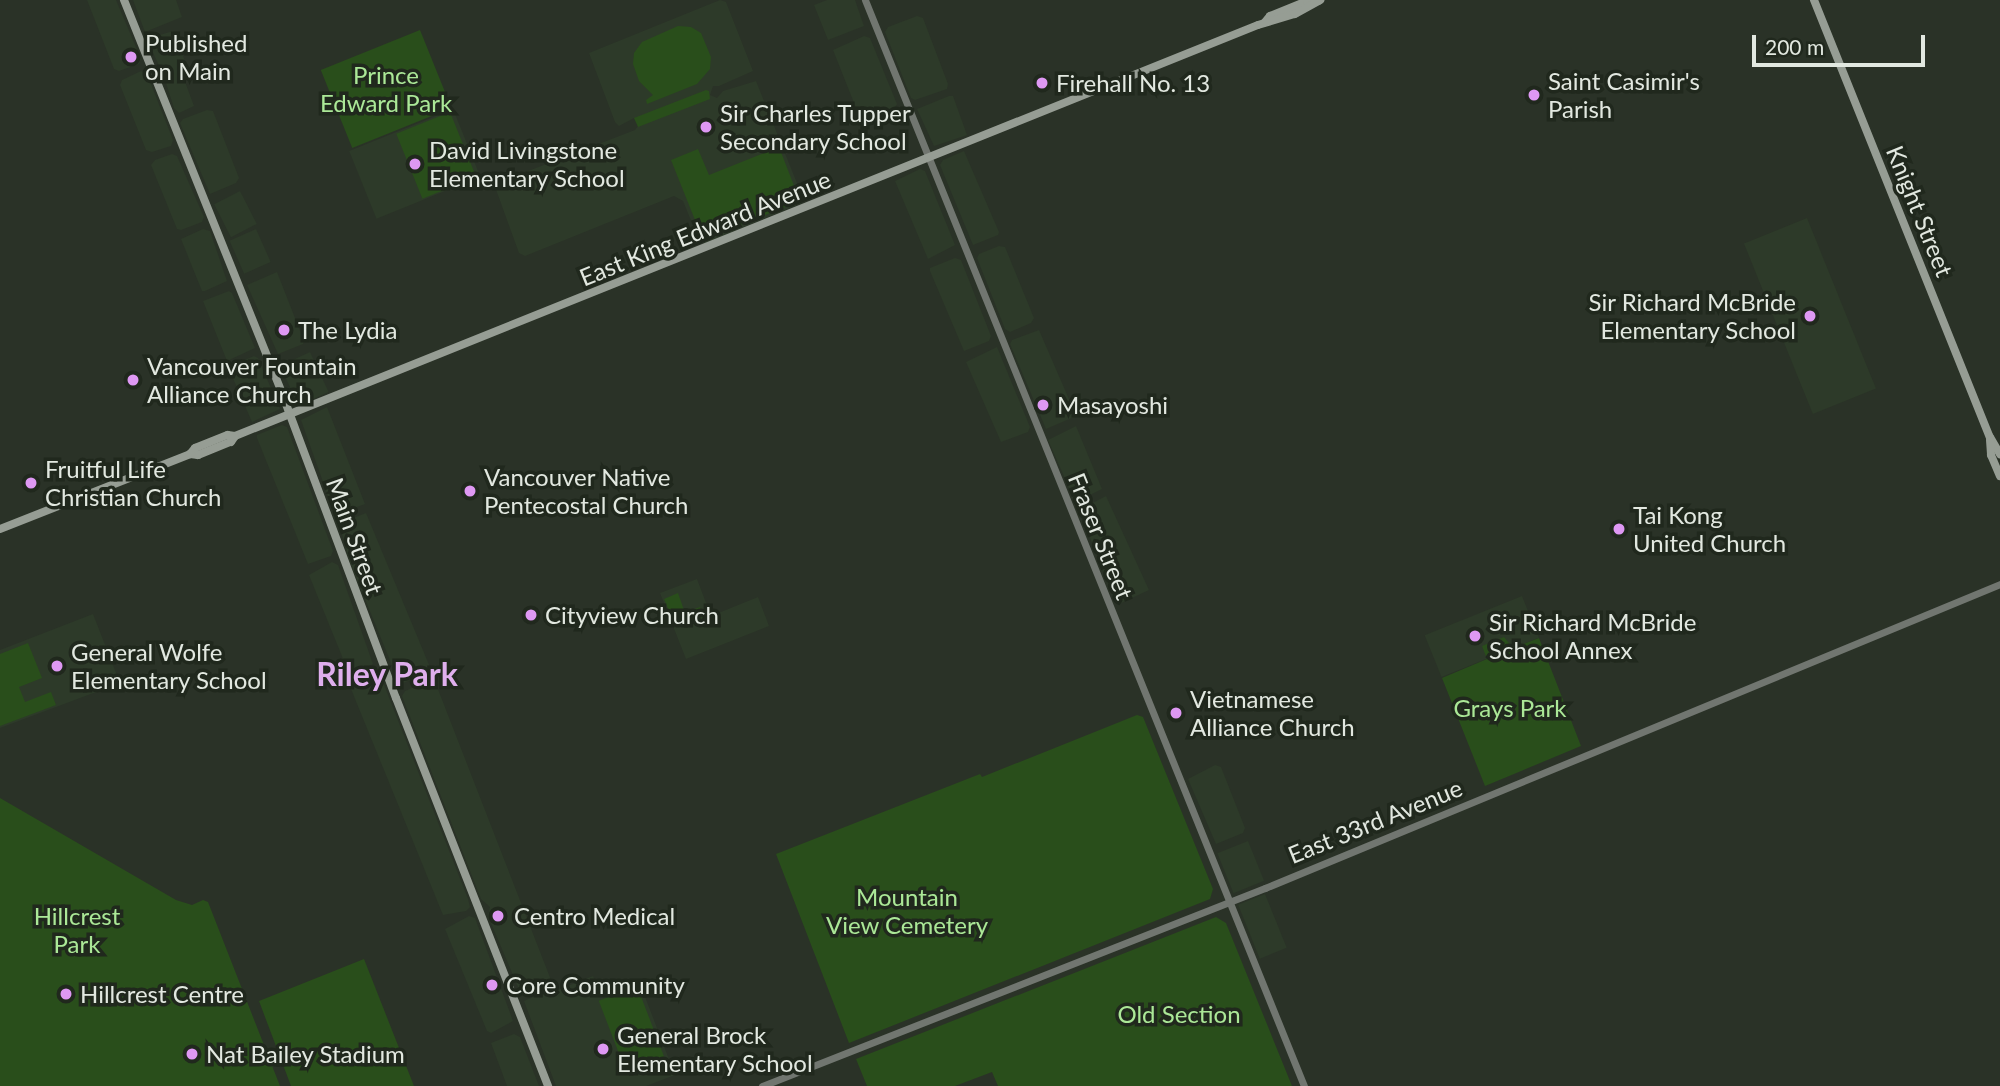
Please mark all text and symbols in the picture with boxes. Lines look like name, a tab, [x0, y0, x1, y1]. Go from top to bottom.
scale bar	[1755, 21, 1928, 65]
place label: Published on Main	[145, 29, 247, 85]
text: 200 m	[1765, 34, 1824, 59]
marker: Published on Main	[123, 49, 139, 65]
park label: Prince Edward Park	[320, 61, 452, 117]
place label: Saint Casimir's Parish	[1548, 67, 1700, 123]
place label: Firehall No. 13	[1056, 69, 1210, 97]
marker: Firehall No. 13	[1034, 75, 1050, 91]
marker: Saint Casimir's Parish	[1526, 87, 1542, 103]
place label: Sir Charles Tupper Secondary School	[720, 99, 912, 155]
marker: Sir Charles Tupper Secondary School	[698, 119, 714, 135]
place label: David Livingstone Elementary School	[429, 136, 625, 192]
street label: Knight Street	[1881, 141, 1959, 281]
marker: David Livingstone Elementary School	[407, 156, 423, 172]
street label: East King Edward Avenue	[575, 164, 835, 292]
place label: Sir Richard McBride Elementary School	[1588, 288, 1796, 344]
marker: Sir Richard McBride Elementary School	[1802, 308, 1818, 324]
place label: The Lydia	[298, 316, 397, 344]
marker: The Lydia	[276, 322, 292, 338]
place label: Vancouver Fountain Alliance Church	[147, 352, 357, 408]
marker: Vancouver Fountain Alliance Church	[125, 372, 141, 388]
place label: Masayoshi	[1057, 391, 1168, 419]
marker: Masayoshi	[1035, 397, 1051, 413]
place label: Fruitful Life Christian Church	[45, 455, 221, 511]
place label: Vancouver Native Pentecostal Church	[484, 463, 688, 519]
street label: Fraser Street	[1063, 468, 1139, 604]
street label: Main Street	[321, 474, 389, 598]
marker: Fruitful Life Christian Church	[23, 475, 39, 491]
marker: Vancouver Native Pentecostal Church	[462, 483, 478, 499]
place label: Tai Kong United Church	[1633, 501, 1786, 557]
marker: Tai Kong United Church	[1611, 521, 1627, 537]
place label: Cityview Church	[545, 601, 719, 629]
marker: Cityview Church	[523, 607, 539, 623]
place label: Sir Richard McBride School Annex	[1489, 608, 1697, 664]
marker: Sir Richard McBride School Annex	[1467, 628, 1483, 644]
place label: General Wolfe Elementary School	[71, 638, 267, 694]
district label: Riley Park	[316, 655, 458, 693]
marker: General Wolfe Elementary School	[49, 658, 65, 674]
place label: Vietnamese Alliance Church	[1190, 685, 1355, 741]
park label: Grays Park	[1453, 694, 1567, 722]
marker: Vietnamese Alliance Church	[1168, 705, 1184, 721]
street label: East 33rd Avenue	[1283, 773, 1467, 869]
park label: Mountain View Cemetery	[826, 883, 988, 939]
park label: Hillcrest Park	[34, 902, 120, 958]
place label: Centro Medical	[514, 902, 675, 930]
marker: Centro Medical	[488, 906, 508, 926]
place label: Core Community	[506, 971, 685, 999]
marker: Core Community	[484, 977, 500, 993]
place label: Hillcrest Centre	[80, 980, 244, 1008]
marker: Hillcrest Centre	[58, 986, 74, 1002]
park label: Old Section	[1117, 1000, 1241, 1028]
place label: General Brock Elementary School	[617, 1021, 813, 1077]
place label: Nat Bailey Stadium	[206, 1040, 405, 1068]
marker: General Brock Elementary School	[595, 1041, 611, 1057]
marker: Nat Bailey Stadium	[184, 1046, 200, 1062]

